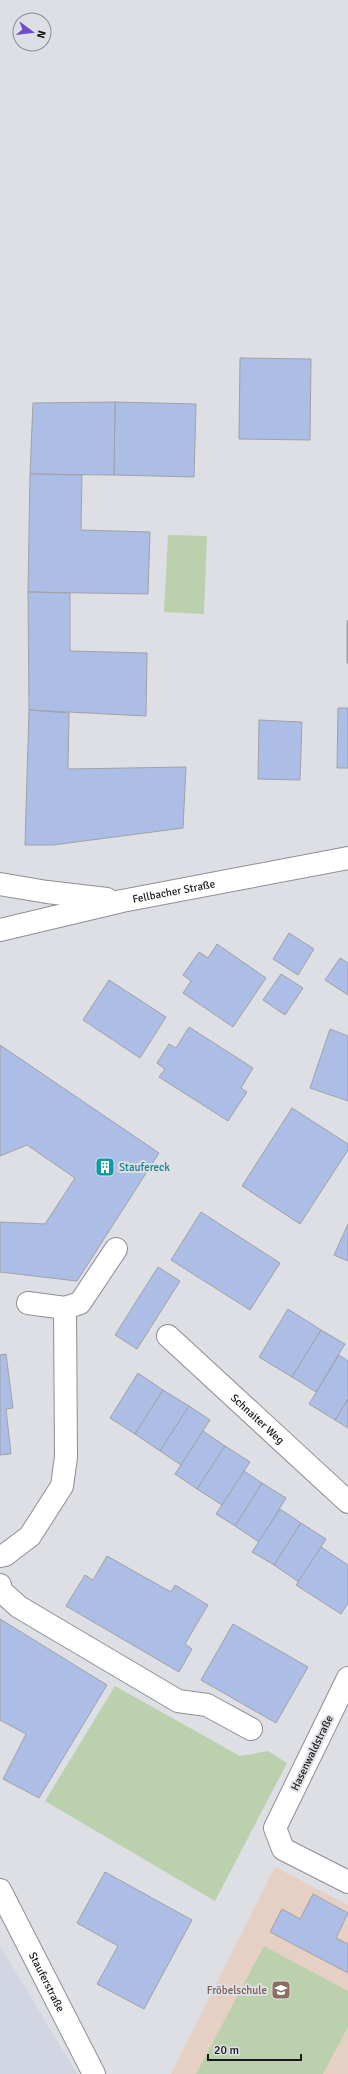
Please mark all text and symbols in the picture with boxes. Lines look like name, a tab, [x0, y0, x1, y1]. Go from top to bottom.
north arrow	[12, 12, 52, 52]
text: N	[34, 29, 48, 40]
street label: Fellbacher Straße	[131, 877, 216, 905]
building icon: Staufereck	[94, 1156, 116, 1178]
place label: Staufereck	[119, 1161, 170, 1174]
street label: Schnaiter Weg	[228, 1391, 287, 1447]
street label: Hasenwaldstraße	[288, 1713, 336, 1793]
street label: Stauferstraße	[26, 1950, 68, 2014]
school or university icon: Fröbelschule	[270, 1979, 292, 2001]
place label: Fröbelschule	[207, 1984, 267, 1997]
scale bar	[208, 2036, 301, 2062]
text: 20 m	[214, 2043, 239, 2058]

